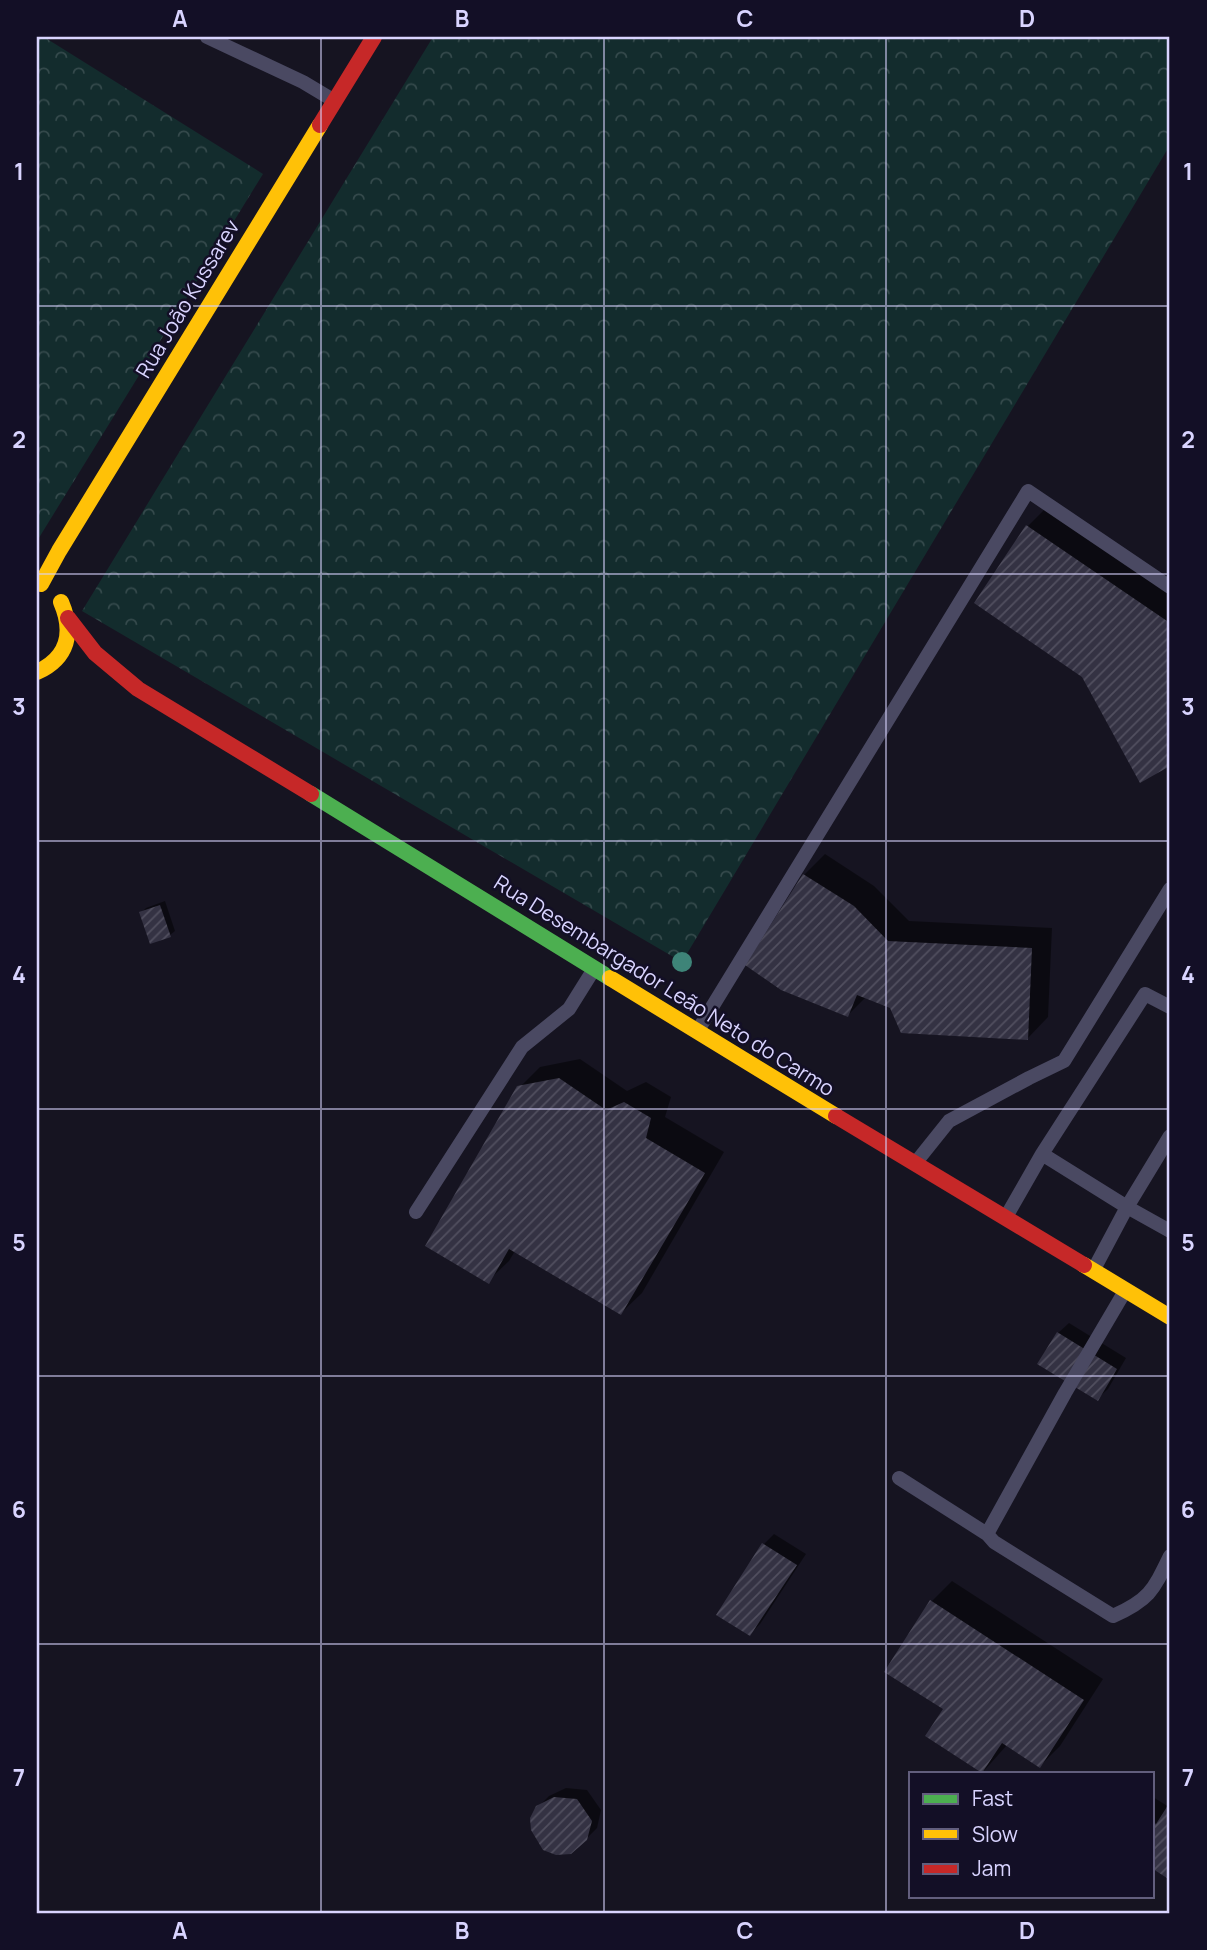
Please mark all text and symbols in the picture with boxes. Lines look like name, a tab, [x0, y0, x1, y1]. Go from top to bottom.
text: A	[172, 2, 188, 34]
text: B	[455, 2, 469, 34]
text: C	[737, 2, 754, 34]
text: D	[1019, 2, 1035, 34]
text: 1	[14, 155, 24, 187]
text: 1	[1183, 155, 1193, 187]
street label: Rua João Kussarev	[129, 214, 246, 383]
text: 2	[12, 423, 26, 455]
text: 2	[1181, 423, 1195, 455]
text: 3	[12, 690, 26, 722]
text: 3	[1181, 690, 1195, 722]
street label: Rua Desembargador Leão Neto do Carmo	[489, 868, 840, 1102]
text: 4	[12, 958, 26, 990]
text: 4	[1181, 958, 1195, 990]
text: 5	[12, 1226, 26, 1258]
text: 5	[1181, 1226, 1195, 1258]
text: 6	[12, 1493, 26, 1525]
text: 6	[1181, 1493, 1195, 1525]
text: 7	[13, 1761, 25, 1793]
text: 7	[1182, 1761, 1194, 1793]
legend	[909, 1772, 1154, 1898]
text: Fast	[972, 1784, 1013, 1812]
text: Slow	[972, 1820, 1018, 1848]
text: Jam	[972, 1854, 1011, 1882]
text: A	[172, 1914, 188, 1946]
text: B	[455, 1914, 469, 1946]
text: C	[737, 1914, 754, 1946]
text: D	[1019, 1914, 1035, 1946]

